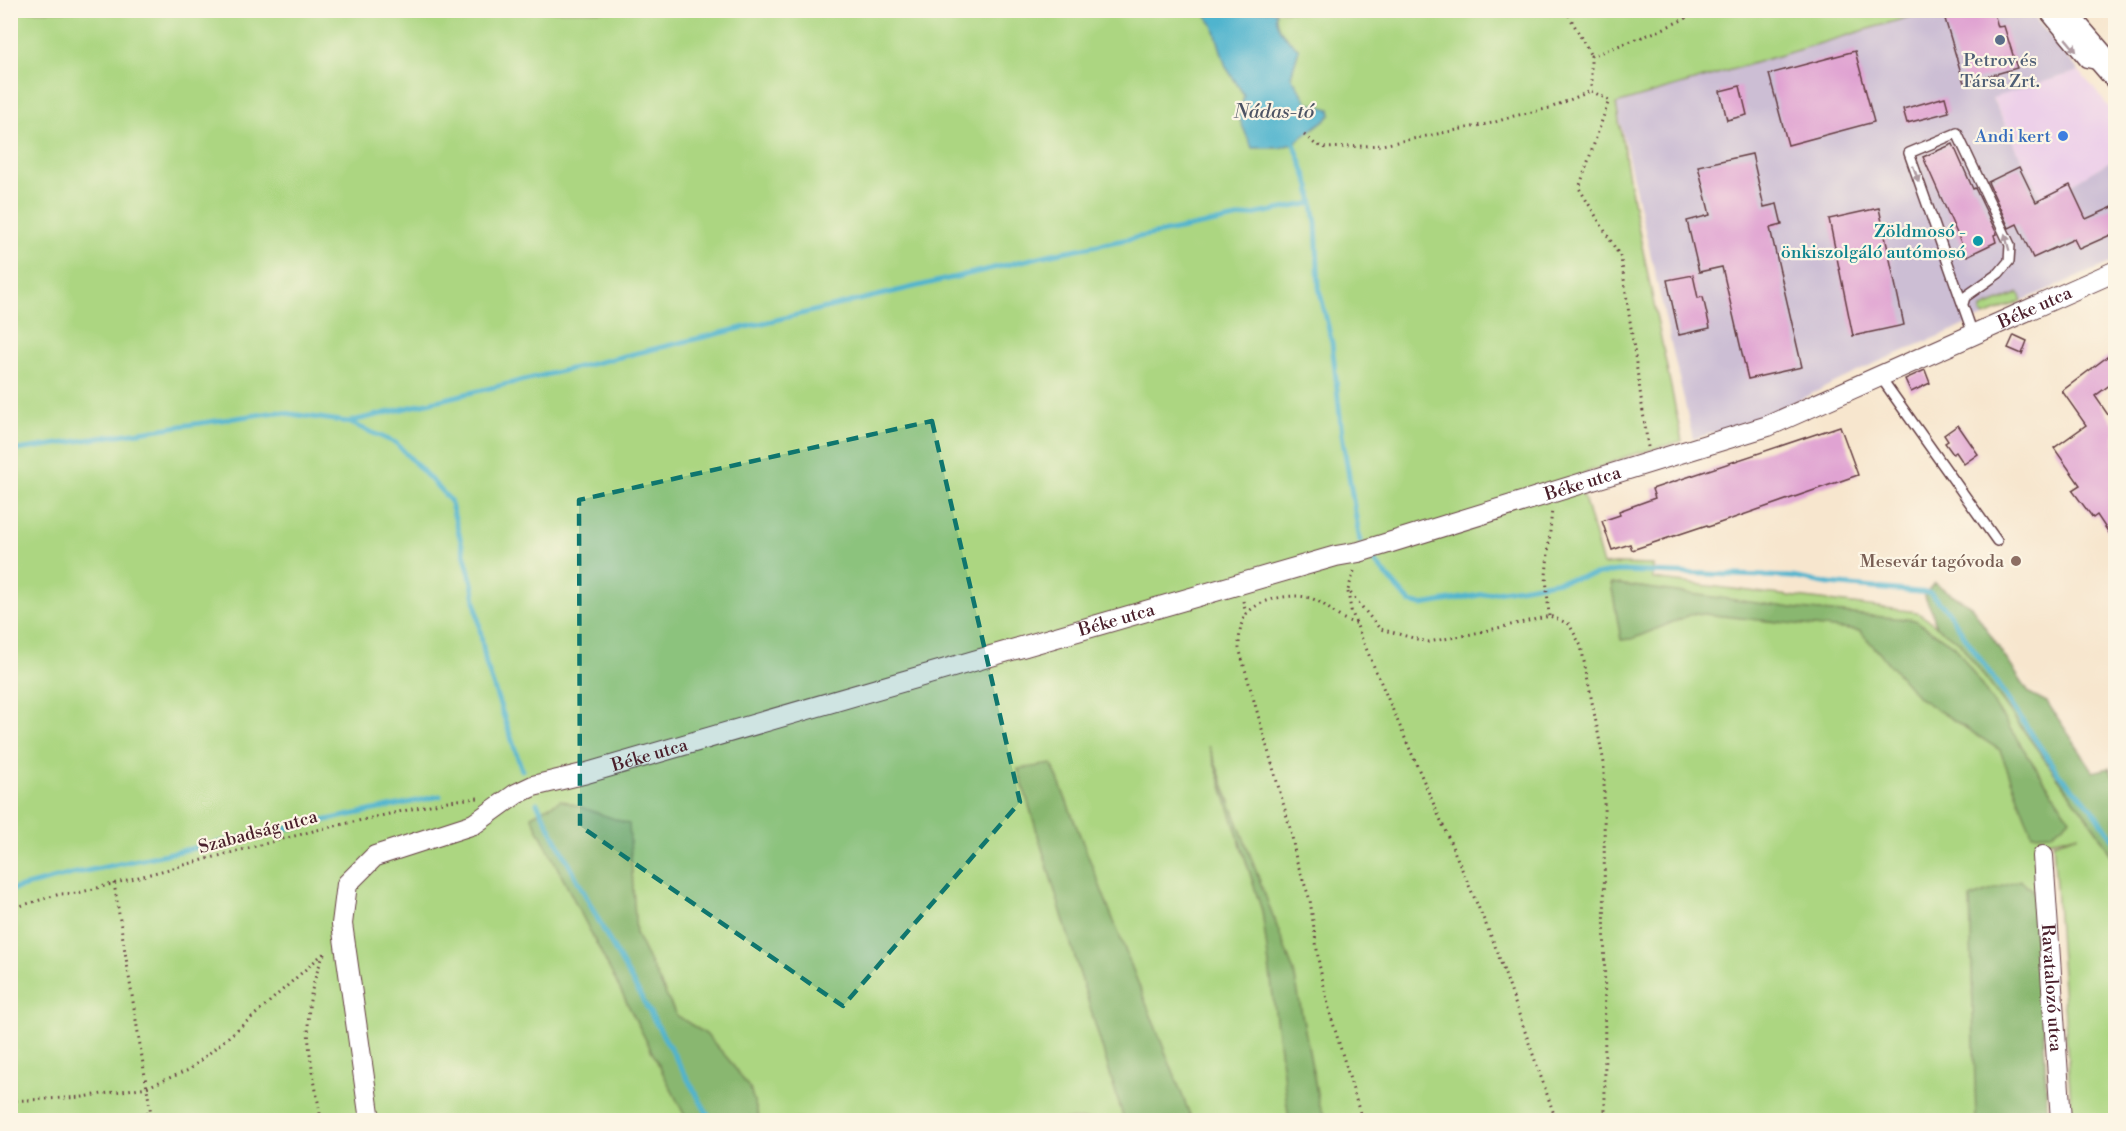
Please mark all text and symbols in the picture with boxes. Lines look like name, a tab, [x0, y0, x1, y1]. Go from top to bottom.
marker: Petrov és Társa Zrt.	[1993, 33, 2007, 47]
one-way arrow	[2064, 38, 2077, 53]
place label: Petrov és Társa Zrt.	[1960, 49, 2040, 93]
water label: Nádas-tó	[1233, 100, 1316, 125]
place label: Andi kert	[1974, 125, 2052, 148]
marker: Andi kert	[2056, 129, 2070, 143]
one-way arrow	[1912, 165, 1922, 183]
place label: Zöldmosó - önkiszolgáló autómosó	[1781, 220, 1966, 264]
one-way arrow	[2002, 233, 2011, 251]
marker: Zöldmosó - önkiszolgáló autómosó	[1971, 234, 1985, 248]
street label: Béke utca	[1993, 280, 2076, 334]
street label: Béke utca	[1541, 460, 1624, 506]
place label: Mesevár tagóvoda	[1860, 550, 2005, 573]
marker: Mesevár tagóvoda	[2009, 554, 2023, 568]
street label: Béke utca	[1075, 597, 1158, 642]
street label: Béke utca	[608, 733, 691, 777]
street label: Szabadság utca	[196, 805, 321, 859]
street label: Ravatalozó utca	[2036, 923, 2068, 1053]

